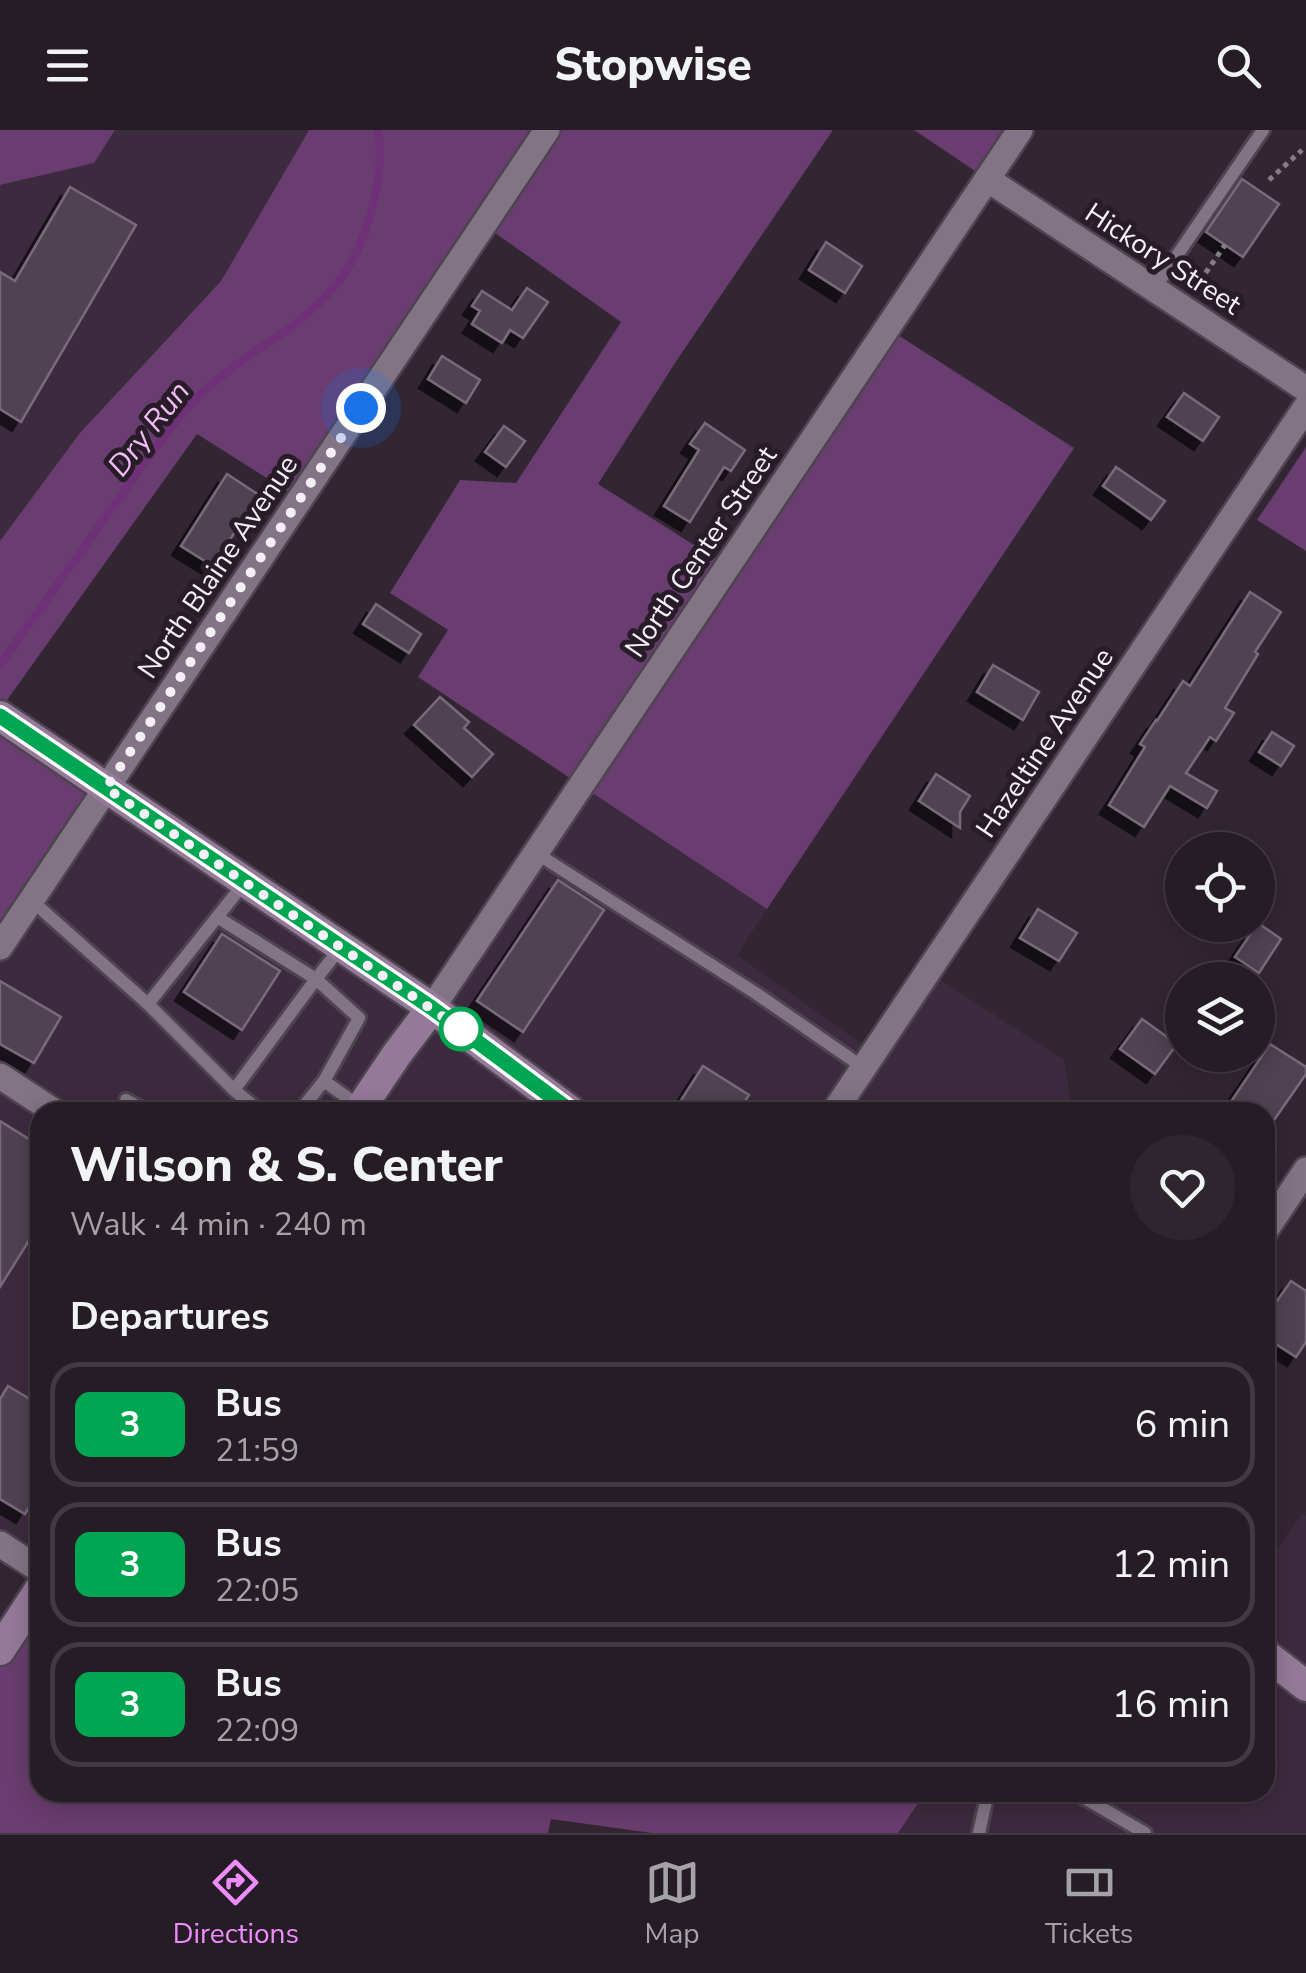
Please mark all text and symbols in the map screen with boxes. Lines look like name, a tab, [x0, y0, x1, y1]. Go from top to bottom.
text: Stopwise	[554, 35, 752, 96]
icon: menu	[40, 38, 95, 93]
icon: search	[1211, 38, 1266, 93]
street label: Hickory Street	[1078, 194, 1248, 324]
water label: Dry Run	[99, 373, 199, 485]
your location	[336, 383, 386, 433]
street label: North Center Street	[616, 439, 786, 665]
street label: North Blaine Avenue	[129, 448, 307, 686]
street label: Hazeltine Avenue	[967, 641, 1123, 845]
map controls	[1165, 832, 1275, 1072]
button: locate	[1165, 832, 1275, 942]
button: layers	[1165, 962, 1275, 1072]
unlabelled marker	[440, 1008, 482, 1050]
text: Wilson & S. Center	[70, 1132, 503, 1198]
button: heart	[1130, 1135, 1235, 1240]
text: Walk · 4 min · 240 m	[70, 1203, 367, 1246]
text: Departures	[70, 1291, 269, 1342]
text: Bus	[215, 1378, 282, 1429]
text: 6 min	[1135, 1399, 1230, 1450]
text: 3	[119, 1401, 141, 1448]
text: 21:59	[215, 1429, 299, 1472]
text: Bus	[215, 1518, 282, 1569]
text: 12 min	[1112, 1539, 1230, 1590]
text: 3	[119, 1541, 141, 1588]
text: 22:05	[215, 1569, 299, 1612]
text: Bus	[215, 1658, 282, 1709]
text: 16 min	[1112, 1679, 1230, 1730]
text: 3	[119, 1681, 141, 1728]
text: 22:09	[215, 1709, 299, 1752]
tab: Directions	[173, 1855, 299, 1953]
tab: Map	[644, 1855, 700, 1953]
tab: Tickets	[1045, 1855, 1133, 1953]

